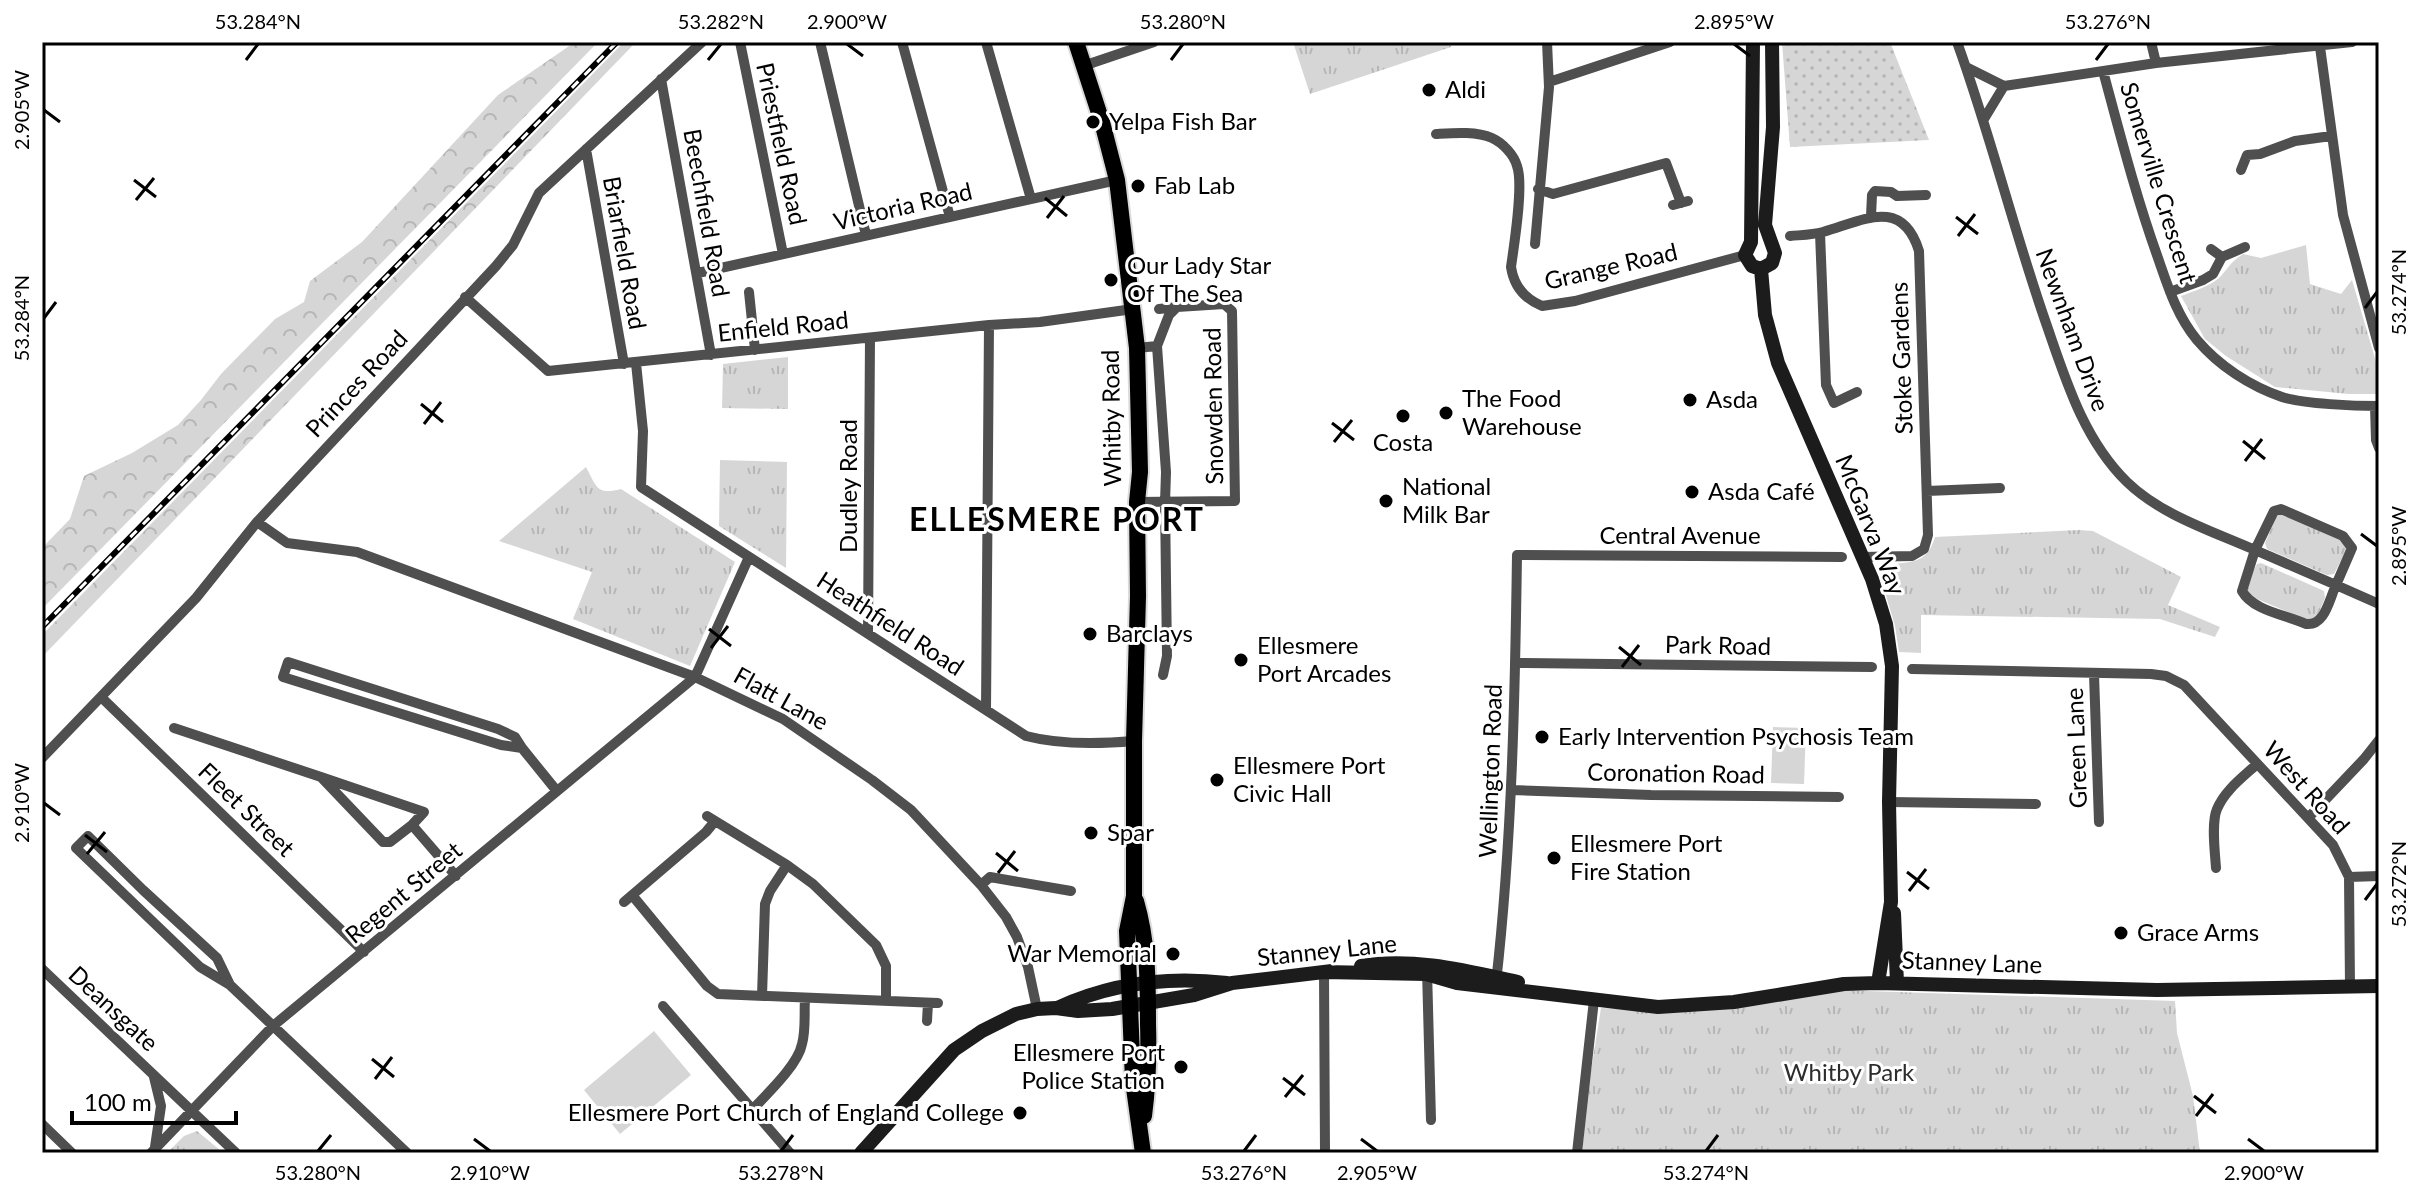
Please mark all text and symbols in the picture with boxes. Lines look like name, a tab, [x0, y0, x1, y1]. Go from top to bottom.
text: 53.284°N	[215, 9, 301, 33]
text: 53.282°N	[678, 9, 764, 33]
text: 2.900°W	[807, 9, 887, 33]
text: 53.280°N	[1140, 9, 1226, 33]
text: 2.895°W	[1694, 9, 1774, 33]
text: 53.276°N	[2065, 9, 2151, 33]
street label: Priestfield Road	[751, 60, 814, 228]
text: 2.905°W	[9, 70, 33, 150]
place label: Aldi	[1445, 74, 1486, 103]
street label: Somerville Crescent	[2115, 78, 2204, 287]
marker: Aldi	[1420, 81, 1438, 99]
place label: Yelpa Fish Bar	[1109, 106, 1257, 135]
marker: Yelpa Fish Bar	[1084, 113, 1102, 131]
street label: Beechfield Road	[678, 126, 737, 299]
place label: Fab Lab	[1154, 170, 1235, 199]
street label: Briarfield Road	[598, 174, 653, 332]
street label: Victoria Road	[831, 176, 975, 236]
marker: Fab Lab	[1129, 177, 1147, 195]
street label: Grange Road	[1541, 236, 1680, 295]
street label: Newnham Drive	[2031, 244, 2116, 415]
text: 53.274°N	[2386, 249, 2410, 335]
place label: Our Lady Star Of The Sea	[1127, 250, 1271, 307]
marker: Our Lady Star Of The Sea	[1102, 271, 1120, 289]
text: 53.284°N	[9, 275, 33, 361]
street label: Stoke Gardens	[1883, 281, 1918, 435]
street label: Enfield Road	[716, 304, 850, 347]
street label: Princes Road	[299, 323, 413, 443]
street label: Snowden Road	[1197, 327, 1228, 485]
street label: Whitby Road	[1095, 349, 1126, 487]
place label: The Food Warehouse	[1462, 383, 1582, 440]
place label: Asda	[1706, 384, 1758, 413]
marker: Asda	[1681, 391, 1699, 409]
marker: The Food Warehouse	[1437, 404, 1455, 422]
marker: Costa	[1394, 407, 1412, 425]
street label: Dudley Road	[833, 419, 862, 553]
place label: Costa	[1373, 427, 1433, 456]
street label: McGarva Way	[1830, 450, 1913, 599]
place label: National Milk Bar	[1402, 471, 1491, 528]
place label: Asda Café	[1708, 476, 1815, 505]
marker: Asda Café	[1683, 483, 1701, 501]
marker: National Milk Bar	[1377, 492, 1395, 510]
district label: ELLESMERE PORT	[909, 499, 1205, 538]
text: 2.895°W	[2386, 506, 2410, 586]
street label: Central Avenue	[1599, 520, 1761, 549]
street label: Heathfield Road	[812, 565, 970, 681]
place label: Barclays	[1106, 618, 1193, 647]
marker: Barclays	[1081, 625, 1099, 643]
street label: Park Road	[1665, 629, 1771, 660]
place label: Ellesmere Port Arcades	[1257, 630, 1391, 687]
marker: Ellesmere Port Arcades	[1232, 651, 1250, 669]
street label: Flatt Lane	[729, 660, 834, 735]
street label: Wellington Road	[1472, 683, 1507, 858]
street label: Green Lane	[2059, 687, 2092, 809]
place label: Early Intervention Psychosis Team	[1558, 721, 1914, 750]
marker: Early Intervention Psychosis Team	[1533, 728, 1551, 746]
street label: West Road	[2258, 735, 2356, 839]
place label: Ellesmere Port Civic Hall	[1233, 750, 1386, 807]
street label: Fleet Street	[193, 756, 301, 862]
street label: Coronation Road	[1587, 756, 1765, 789]
text: 2.910°W	[9, 763, 33, 843]
marker: Ellesmere Port Civic Hall	[1208, 771, 1226, 789]
place label: Spar	[1107, 817, 1154, 846]
marker: Spar	[1082, 824, 1100, 842]
place label: Ellesmere Port Fire Station	[1570, 828, 1723, 885]
street label: Regent Street	[339, 835, 467, 949]
text: 53.272°N	[2386, 841, 2410, 927]
marker: Ellesmere Port Fire Station	[1545, 849, 1563, 867]
place label: Grace Arms	[2137, 917, 2259, 946]
marker: Grace Arms	[2112, 924, 2130, 942]
street label: Stanney Lane	[1256, 928, 1398, 971]
place label: War Memorial	[1007, 938, 1157, 967]
marker: War Memorial	[1164, 945, 1182, 963]
street label: Stanney Lane	[1901, 945, 2043, 978]
street label: Deansgate	[63, 959, 165, 1057]
place label: Ellesmere Port Police Station	[1013, 1037, 1165, 1094]
park label: Whitby Park	[1784, 1057, 1915, 1086]
marker: Ellesmere Port Police Station	[1172, 1058, 1190, 1076]
scale bar	[72, 1075, 236, 1125]
text: 100 m	[84, 1087, 152, 1116]
place label: Ellesmere Port Church of England College	[568, 1097, 1004, 1126]
marker: Ellesmere Port Church of England College	[1011, 1104, 1029, 1122]
text: 53.280°N	[275, 1160, 361, 1184]
text: 2.910°W	[450, 1160, 530, 1184]
text: 53.278°N	[738, 1160, 824, 1184]
text: 53.276°N	[1201, 1160, 1287, 1184]
text: 2.905°W	[1337, 1160, 1417, 1184]
text: 53.274°N	[1663, 1160, 1749, 1184]
text: 2.900°W	[2224, 1160, 2304, 1184]

